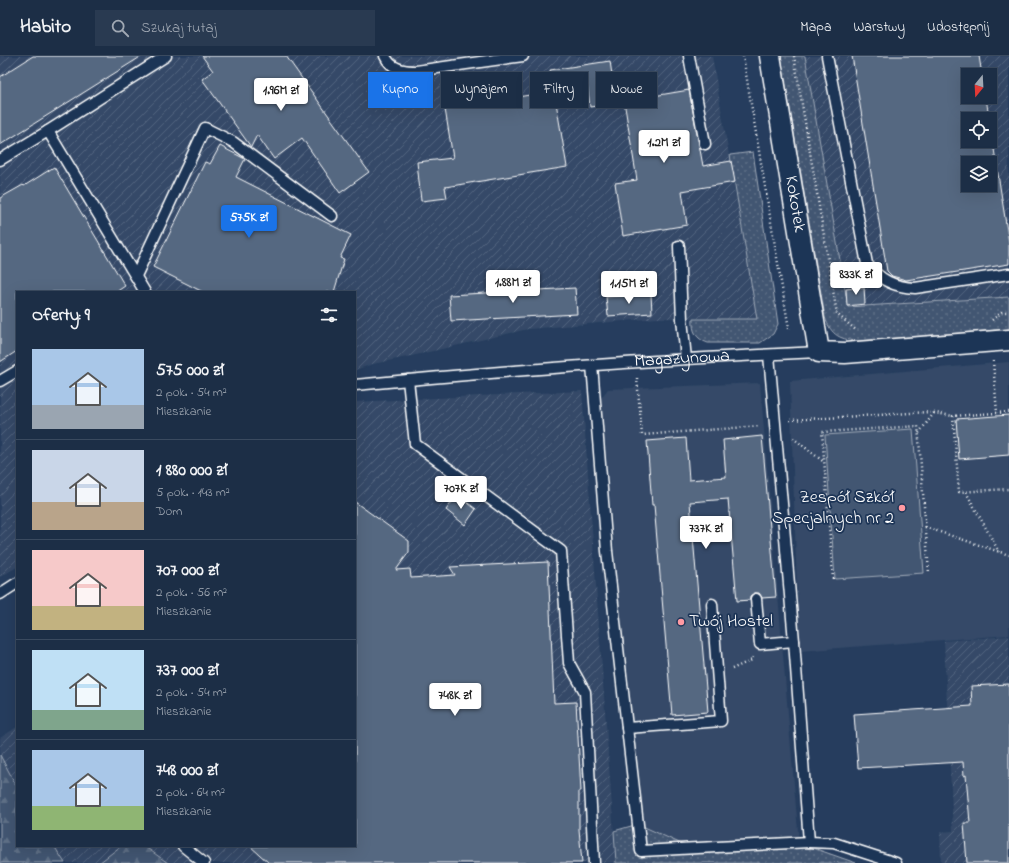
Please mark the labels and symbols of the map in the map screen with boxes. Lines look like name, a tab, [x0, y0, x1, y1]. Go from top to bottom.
north arrow	[961, 68, 997, 104]
pin: 1.96M zł	[240, 78, 322, 112]
pin: 1.2M zł	[627, 130, 701, 164]
street label: Kokotek	[777, 174, 812, 234]
pin: 575K zł	[212, 205, 286, 239]
pin: 833K zł	[819, 262, 893, 296]
pin: 1.88M zł	[472, 270, 554, 304]
pin: 1.15M zł	[588, 271, 670, 305]
street label: Magazynowa	[633, 343, 731, 375]
pin: 707K zł	[424, 476, 498, 510]
place label: Zespół Szkół Specjalnych nr 2	[772, 485, 895, 532]
marker: Zespół Szkół Specjalnych nr 2	[897, 503, 907, 513]
pin: 737K zł	[669, 516, 743, 550]
place label: Twój Hostel	[689, 609, 773, 635]
marker: Twój Hostel	[676, 617, 686, 627]
pin: 748K zł	[418, 683, 492, 717]

